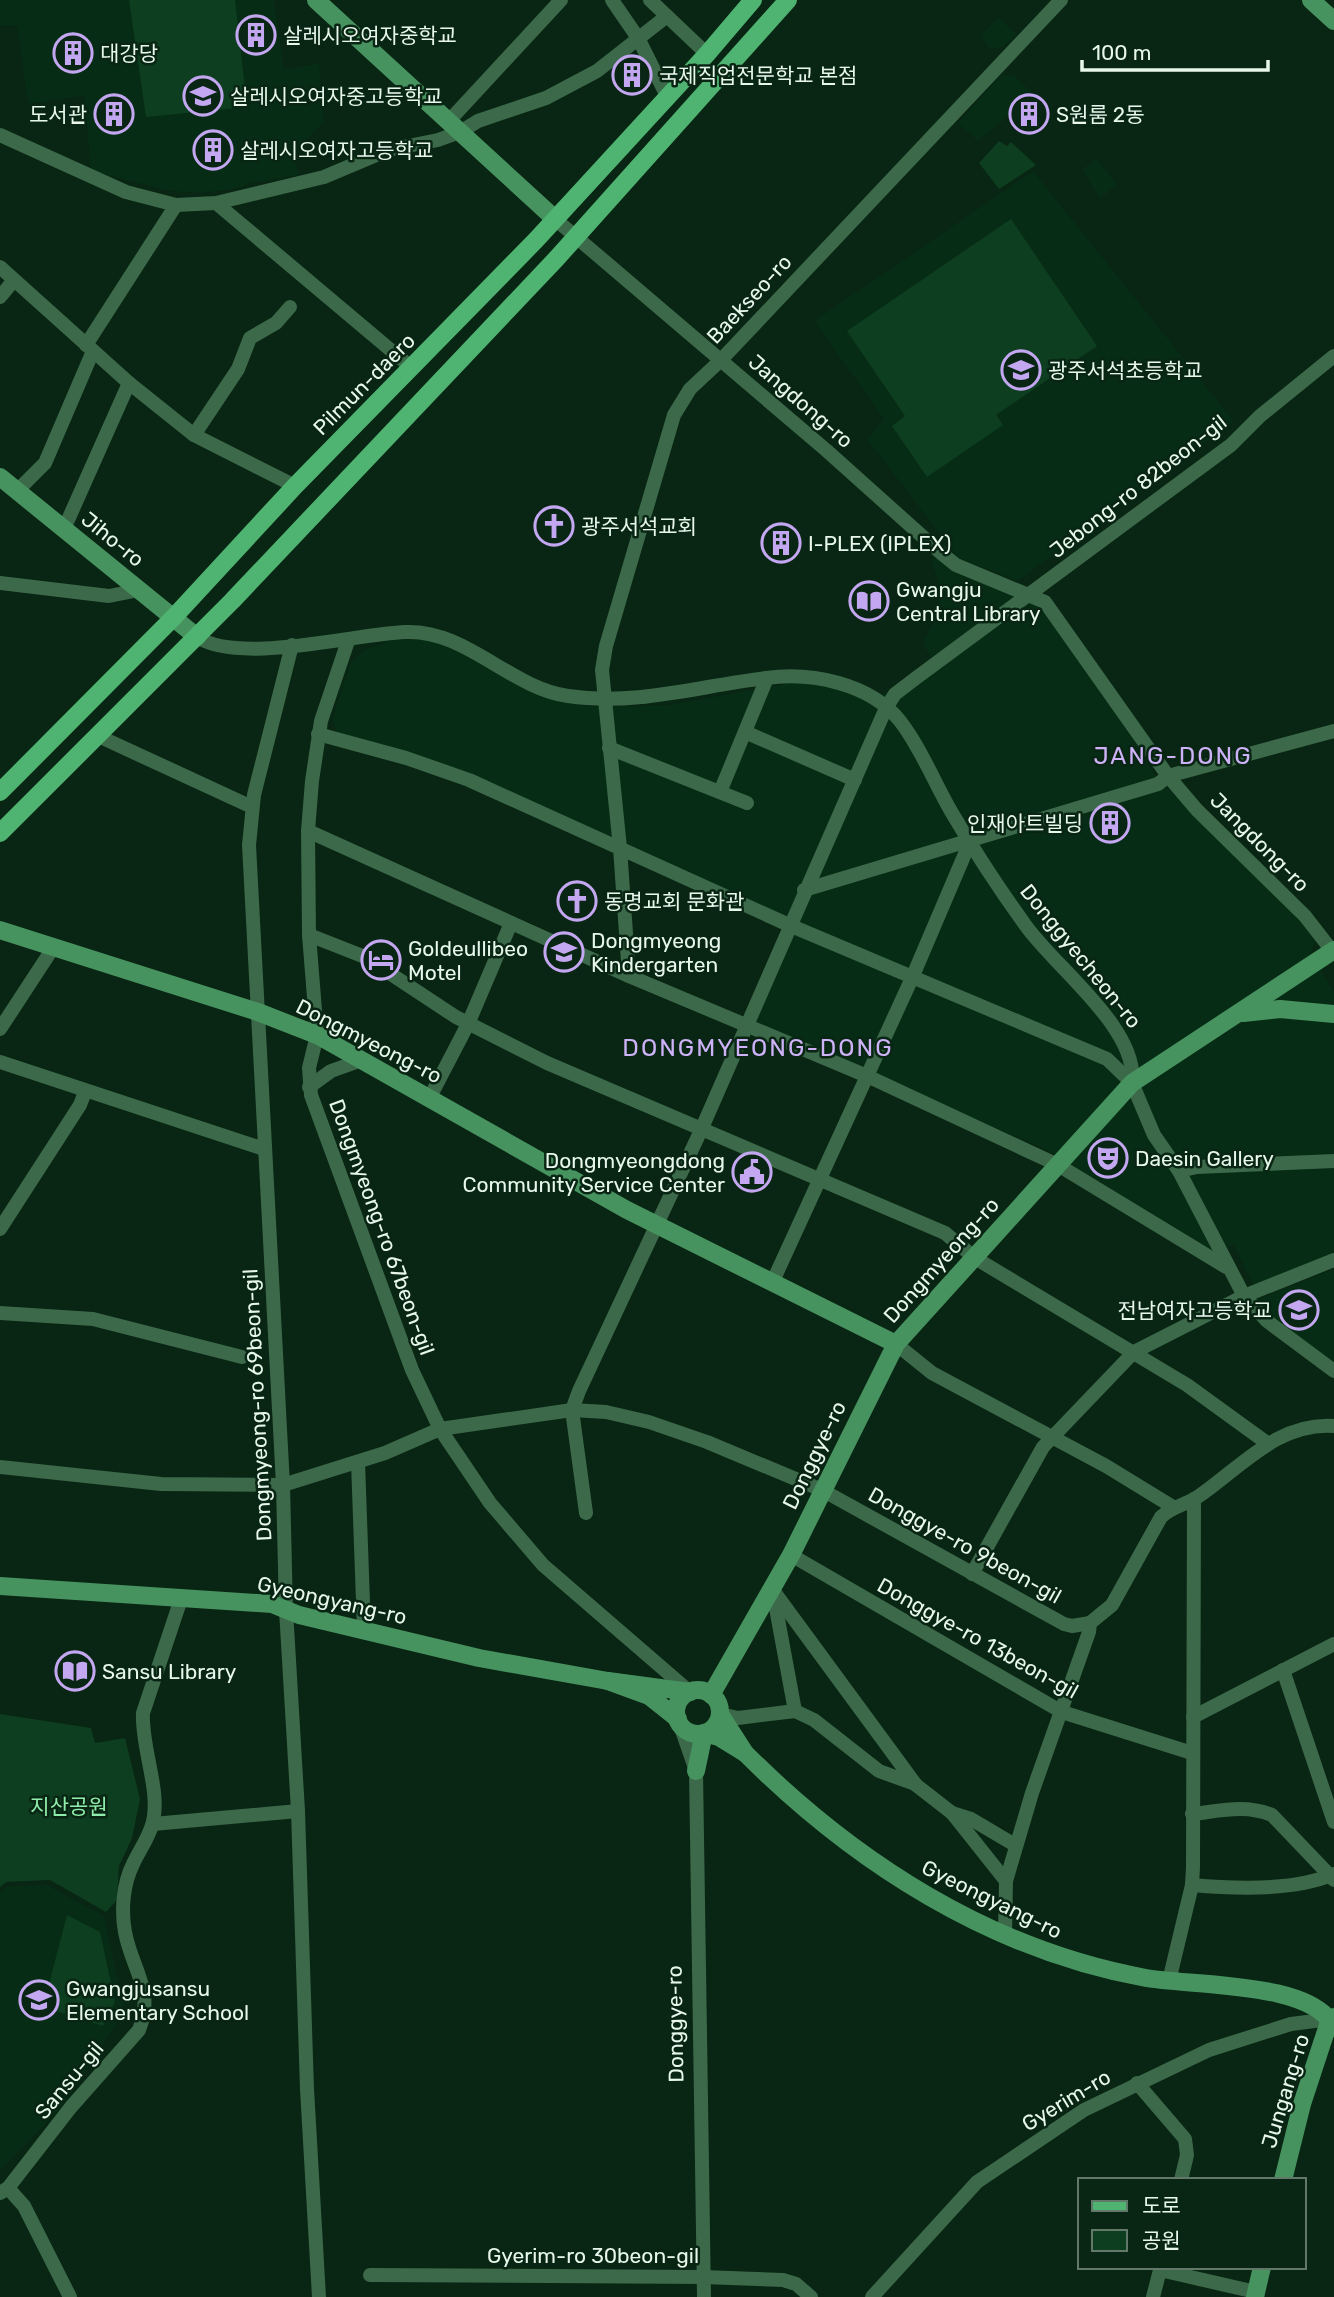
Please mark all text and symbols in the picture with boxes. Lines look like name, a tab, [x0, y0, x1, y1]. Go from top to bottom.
building icon: 살레시오여자중학교	[235, 14, 277, 56]
place label: 살레시오여자중학교	[283, 23, 457, 48]
scale bar	[1082, 28, 1268, 72]
building icon: 대강당	[52, 32, 94, 74]
text: 100 m	[1092, 40, 1151, 65]
place label: 대강당	[100, 41, 158, 66]
building icon: 국제직업전문학교 본점	[611, 54, 653, 96]
place label: 국제직업전문학교 본점	[659, 63, 857, 88]
school or university icon: 살레시오여자중고등학교	[182, 75, 224, 117]
place label: 살레시오여자중고등학교	[230, 84, 443, 109]
building icon: 도서관	[93, 93, 135, 135]
building icon: S원룸 2동	[1008, 93, 1050, 135]
place label: 도서관	[29, 102, 87, 127]
place label: S원룸 2동	[1056, 102, 1145, 127]
building icon: 살레시오여자고등학교	[192, 129, 234, 171]
place label: 살레시오여자고등학교	[240, 138, 433, 163]
street label: Baekseo-ro	[701, 249, 797, 349]
street label: Pilmun-daero	[308, 328, 420, 440]
street label: Jangdong-ro	[744, 349, 858, 453]
school or university icon: 광주서석초등학교	[1000, 349, 1042, 391]
place label: 광주서석초등학교	[1048, 358, 1203, 383]
street label: Jebong-ro 82beon-gil	[1045, 409, 1231, 563]
church icon: 광주서석교회	[533, 505, 575, 547]
street label: Jiho-ro	[77, 506, 149, 572]
place label: 광주서석교회	[581, 514, 697, 539]
building icon: I-PLEX (IPLEX)	[760, 522, 802, 564]
place label: I-PLEX (IPLEX)	[808, 531, 951, 556]
place label: Gwangju Central Library	[896, 577, 1041, 626]
library icon: Gwangju Central Library	[848, 580, 890, 622]
district label: JANG-DONG	[1093, 742, 1253, 770]
street label: Jangdong-ro	[1205, 787, 1315, 897]
building icon: 인재아트빌딩	[1089, 802, 1131, 844]
place label: 인재아트빌딩	[967, 811, 1083, 836]
street label: Donggyecheon-ro	[1015, 879, 1147, 1033]
church icon: 동명교회 문화관	[556, 880, 598, 922]
place label: 동명교회 문화관	[604, 889, 744, 914]
place label: Dongmyeong Kindergarten	[591, 928, 721, 977]
school or university icon: Dongmyeong Kindergarten	[543, 931, 585, 973]
place label: Goldeullibeo Motel	[408, 936, 528, 985]
hotel icon: Goldeullibeo Motel	[360, 939, 402, 981]
street label: Dongmyeong-ro	[292, 993, 446, 1089]
district label: DONGMYEONG-DONG	[622, 1034, 894, 1062]
street label: Dongmyeong-ro 67beon-gil	[324, 1096, 440, 1358]
theatre icon: Daesin Gallery	[1087, 1137, 1129, 1179]
place label: Daesin Gallery	[1135, 1146, 1274, 1171]
place label: Dongmyeongdong Community Service Center	[462, 1148, 725, 1197]
public building icon: Dongmyeongdong Community Service Center	[731, 1151, 773, 1193]
street label: Dongmyeong-ro	[878, 1192, 1004, 1328]
street label: Dongmyeong-ro 69beon-gil	[237, 1268, 277, 1542]
school or university icon: 전남여자고등학교	[1278, 1289, 1320, 1331]
place label: 전남여자고등학교	[1117, 1298, 1272, 1323]
street label: Donggye-ro	[777, 1397, 851, 1513]
street label: Donggye-ro 9beon-gil	[864, 1482, 1066, 1608]
street label: Gyeongyang-ro	[255, 1571, 409, 1629]
street label: Donggye-ro 13beon-gil	[873, 1572, 1083, 1704]
library icon: Sansu Library	[54, 1650, 96, 1692]
place label: Sansu Library	[102, 1659, 237, 1684]
park label: 지산공원	[30, 1794, 108, 1819]
street label: Gyeongyang-ro	[918, 1854, 1066, 1944]
street label: Donggye-ro	[661, 1965, 689, 2083]
place label: Gwangjusansu Elementary School	[66, 1976, 249, 2025]
school or university icon: Gwangjusansu Elementary School	[18, 1979, 60, 2021]
street label: Jungang-ro	[1256, 2031, 1314, 2151]
street label: Sansu-gil	[29, 2036, 109, 2124]
street label: Gyerim-ro	[1017, 2064, 1115, 2136]
legend	[1078, 2178, 1306, 2269]
text: 도로	[1142, 2193, 1181, 2218]
text: 공원	[1142, 2228, 1181, 2253]
street label: Gyerim-ro 30beon-gil	[487, 2243, 699, 2268]

